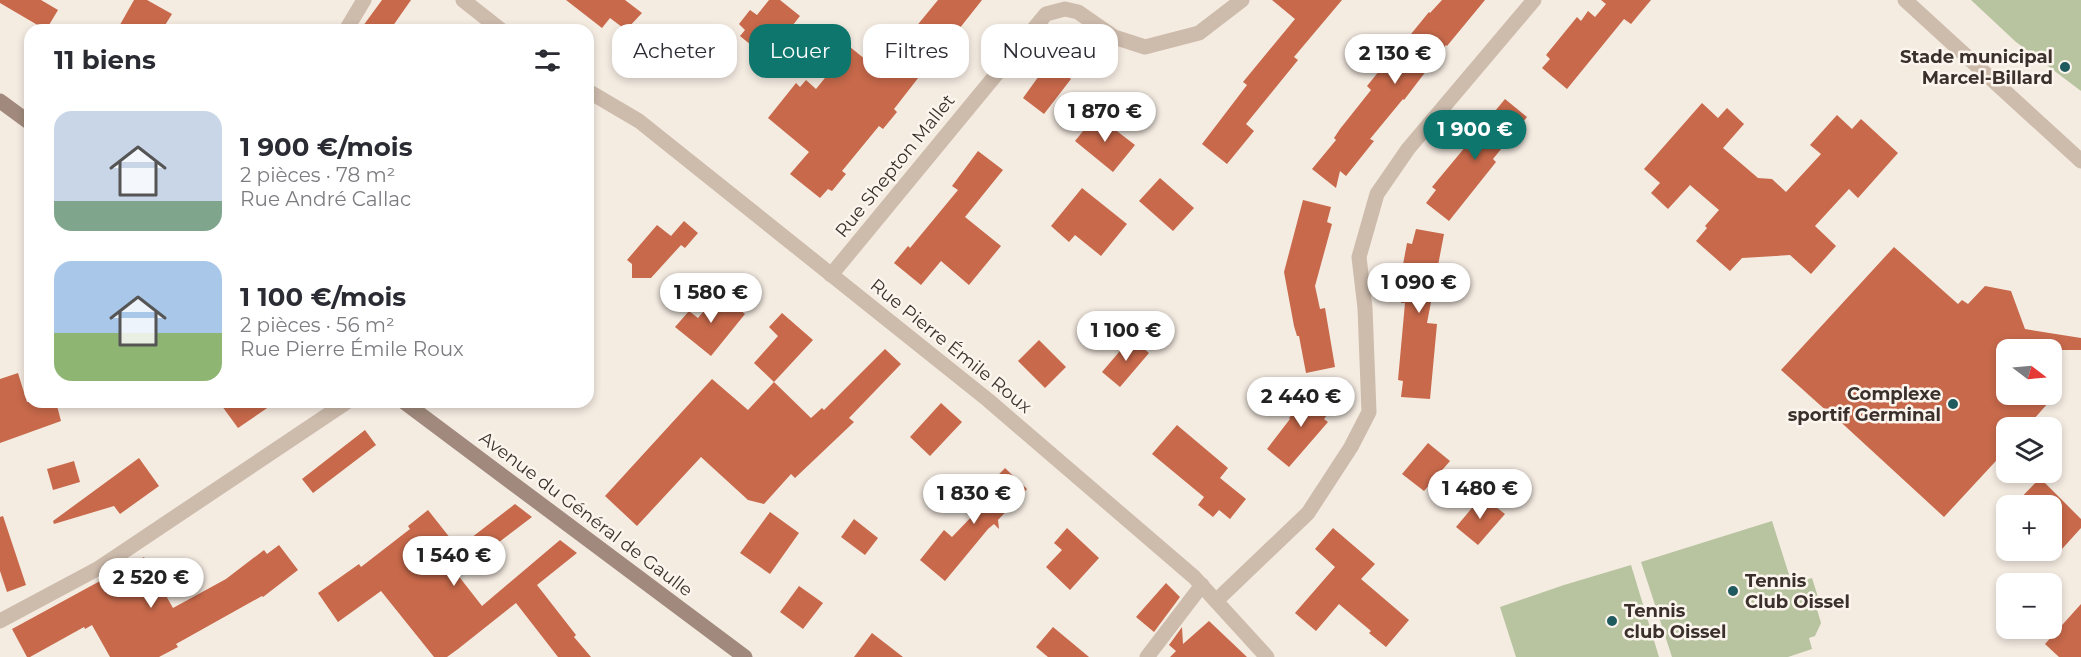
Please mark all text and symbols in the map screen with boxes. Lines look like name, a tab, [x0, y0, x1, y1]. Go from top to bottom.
chip: Acheter	[612, 24, 737, 78]
chip: Louer	[749, 24, 851, 78]
chip: Filtres	[863, 24, 969, 78]
chip: Nouveau	[981, 24, 1118, 78]
pin: 2 130 €	[1340, 34, 1450, 85]
text: 2 130 €	[1359, 41, 1431, 65]
text: 11 biens	[54, 44, 156, 76]
icon: filters	[531, 44, 564, 77]
place label: Stade municipal Marcel-Billard	[1900, 46, 2053, 89]
marker: Stade municipal Marcel-Billard	[2058, 60, 2072, 74]
street label: Rue Shepton Mallet	[830, 90, 960, 242]
pin: 1 870 €	[1050, 92, 1160, 143]
text: 1 870 €	[1068, 99, 1142, 123]
pin: 1 900 €	[1420, 110, 1530, 161]
text: 1 900 €	[1437, 117, 1513, 141]
text: 1 900 €/mois	[240, 131, 412, 163]
icon: home	[102, 135, 174, 207]
text: 2 pièces · 78 m²	[240, 163, 395, 187]
text: Rue André Callac	[240, 187, 411, 211]
pin: 1 090 €	[1364, 263, 1474, 314]
text: 1 090 €	[1381, 270, 1457, 294]
pin: 1 580 €	[656, 273, 766, 324]
street label: Rue Pierre Émile Roux	[866, 274, 1036, 418]
text: 1 580 €	[674, 280, 748, 304]
text: 1 100 €/mois	[240, 281, 406, 313]
icon: home	[102, 285, 174, 357]
pin: 1 100 €	[1071, 311, 1181, 362]
text: 2 pièces · 56 m²	[240, 313, 395, 337]
text: 1 100 €	[1091, 318, 1161, 342]
text: Rue Pierre Émile Roux	[240, 337, 464, 361]
north arrow	[1996, 339, 2062, 405]
map controls	[1996, 339, 2062, 639]
pin: 2 440 €	[1246, 377, 1356, 428]
place label: Complexe sportif Germinal	[1788, 383, 1941, 426]
text: 2 440 €	[1261, 384, 1341, 408]
marker: Complexe sportif Germinal	[1946, 397, 1960, 411]
button: layers	[1996, 417, 2062, 483]
street label: Avenue du Général de Gaulle	[475, 427, 697, 601]
pin: 1 480 €	[1425, 469, 1535, 520]
pin: 1 830 €	[919, 474, 1029, 525]
text: 1 480 €	[1442, 476, 1518, 500]
text: 1 830 €	[937, 481, 1011, 505]
button: +	[1996, 495, 2062, 561]
pin: 1 540 €	[399, 536, 509, 587]
text: 1 540 €	[417, 543, 491, 567]
pin: 2 520 €	[96, 558, 206, 609]
text: 2 520 €	[113, 565, 189, 589]
place label: Tennis Club Oissel	[1745, 570, 1850, 613]
button: −	[1996, 573, 2062, 639]
marker: Tennis Club Oissel	[1726, 584, 1740, 598]
place label: Tennis club Oissel	[1624, 600, 1726, 643]
marker: Tennis club Oissel	[1605, 614, 1619, 628]

